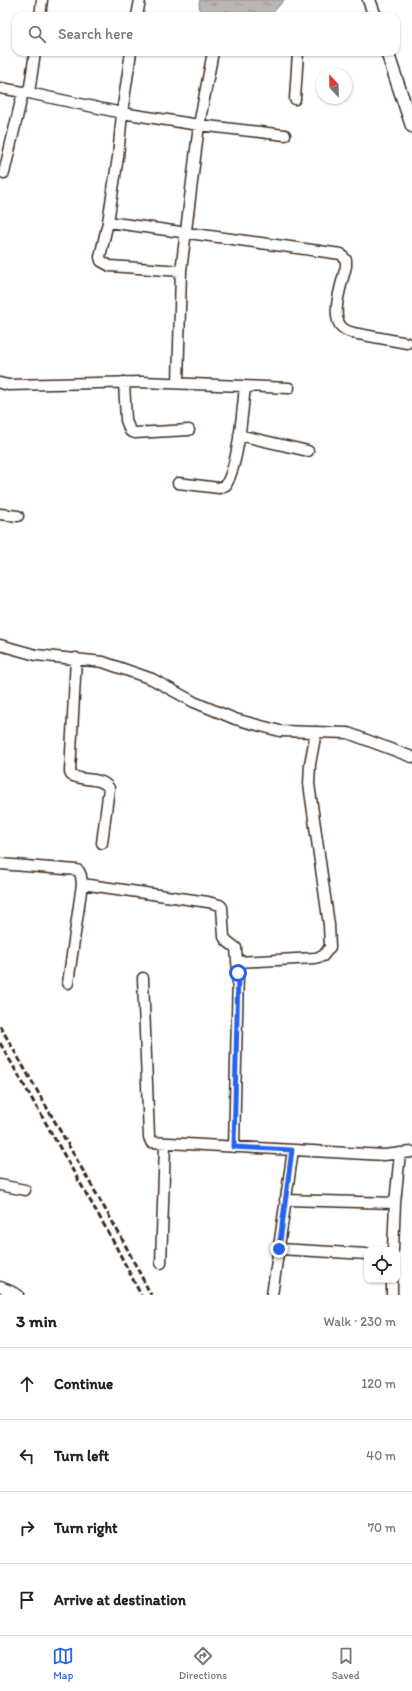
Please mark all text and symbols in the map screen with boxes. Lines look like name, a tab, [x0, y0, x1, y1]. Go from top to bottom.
search box	[12, 12, 400, 56]
icon: search	[26, 23, 48, 45]
text: Search here	[58, 25, 133, 43]
north arrow	[316, 68, 352, 104]
route start	[229, 964, 247, 982]
route end	[270, 1240, 288, 1258]
map controls	[364, 1247, 400, 1283]
button: locate	[364, 1247, 400, 1283]
text: 3 min	[16, 1311, 57, 1331]
text: Walk · 230 m	[324, 1314, 396, 1329]
icon: ahead	[16, 1373, 38, 1395]
text: Continue	[54, 1375, 113, 1393]
text: 120 m	[361, 1376, 396, 1391]
icon: left	[16, 1445, 38, 1467]
text: Turn left	[54, 1447, 109, 1465]
text: 40 m	[366, 1448, 396, 1463]
icon: right	[16, 1517, 38, 1539]
text: Turn right	[54, 1519, 118, 1537]
text: 70 m	[368, 1520, 396, 1535]
icon: arrive	[16, 1589, 38, 1611]
text: Arrive at destination	[54, 1591, 186, 1609]
tab: Map	[52, 1645, 74, 1682]
tab: Directions	[179, 1645, 227, 1682]
tab: Saved	[332, 1645, 360, 1682]

